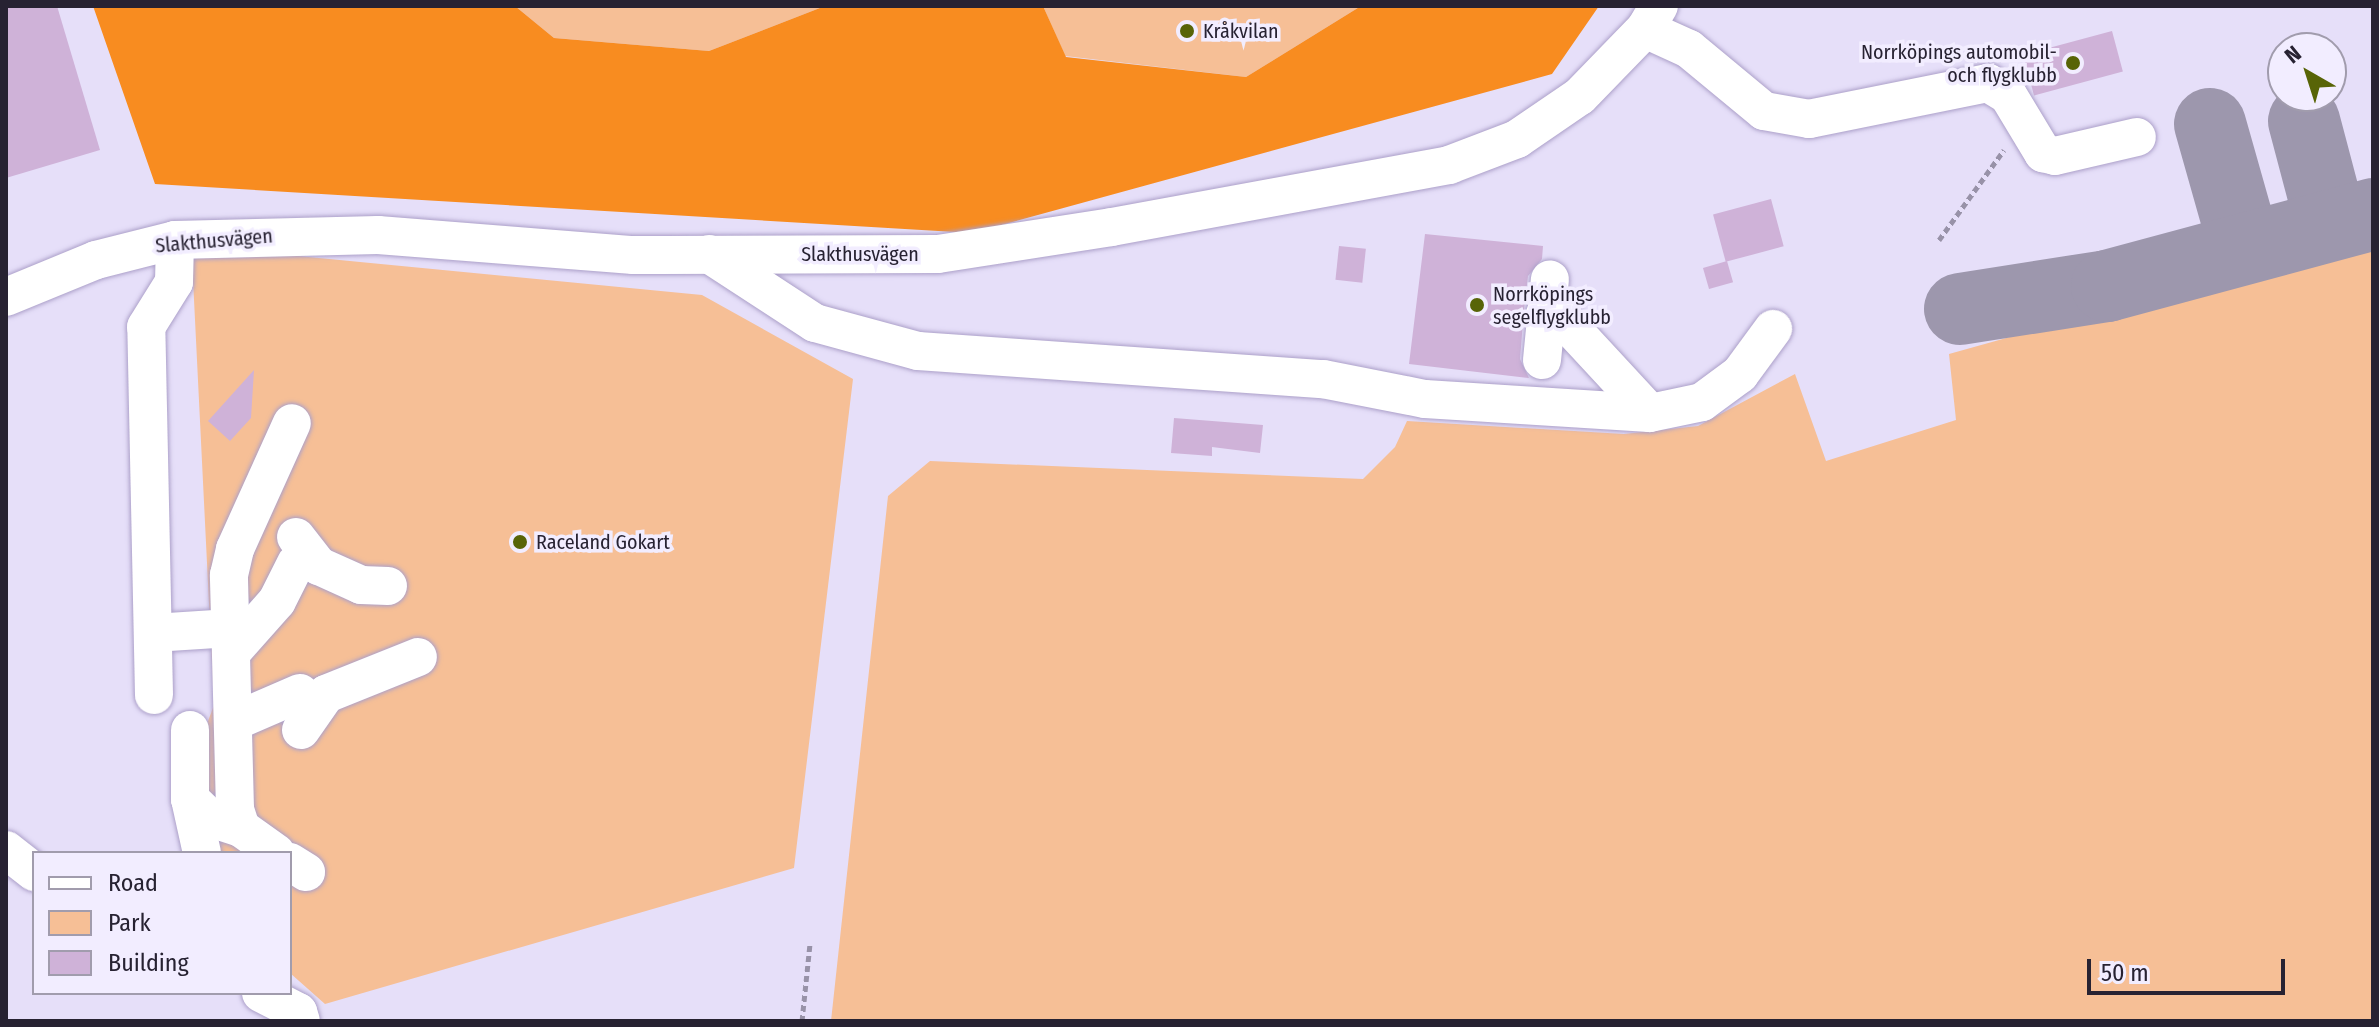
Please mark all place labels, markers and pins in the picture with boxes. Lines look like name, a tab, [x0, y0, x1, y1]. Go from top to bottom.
place label: Kråkvilan	[1203, 19, 1279, 43]
marker: Kråkvilan	[1178, 22, 1196, 40]
place label: Norrköpings automobil- och flygklubb	[1861, 40, 2057, 87]
marker: Norrköpings automobil- och flygklubb	[2064, 54, 2082, 72]
place label: Norrköpings segelflygklubb	[1493, 282, 1611, 329]
marker: Norrköpings segelflygklubb	[1468, 296, 1486, 314]
place label: Raceland Gokart	[536, 530, 670, 554]
marker: Raceland Gokart	[511, 533, 529, 551]

